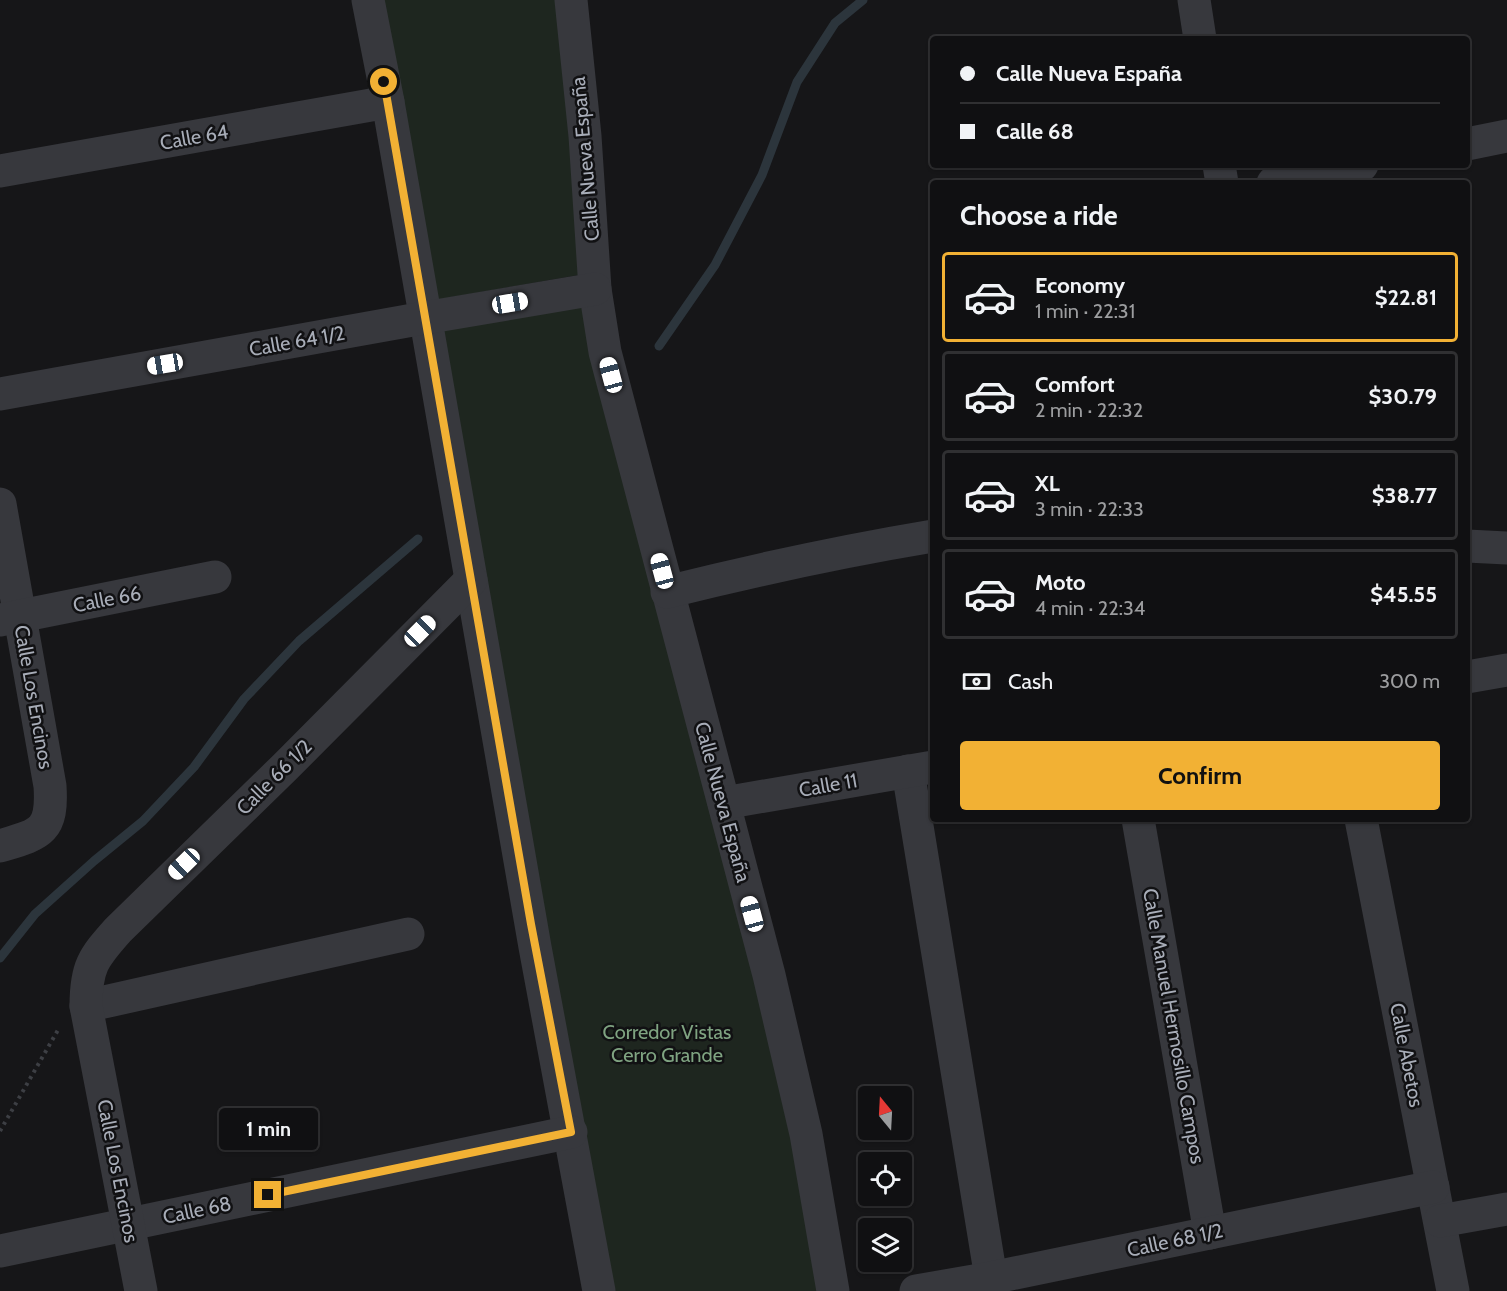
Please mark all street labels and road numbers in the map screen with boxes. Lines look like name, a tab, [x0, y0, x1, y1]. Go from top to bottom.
street label: Calle Nueva España	[566, 75, 604, 242]
street label: Calle 64	[158, 119, 230, 155]
street label: Calle 64 1/2	[247, 321, 347, 361]
street label: Calle 66	[71, 581, 143, 617]
street label: Calle Los Encinos	[10, 623, 58, 771]
street label: Calle Nueva España	[690, 719, 756, 885]
street label: Calle 66 1/2	[231, 734, 317, 820]
street label: Calle 11	[797, 768, 859, 802]
street label: Calle Manuel Hermosillo Campos	[1138, 887, 1210, 1165]
street label: Calle Abetos	[1385, 1001, 1429, 1109]
street label: Calle Los Encinos	[92, 1097, 144, 1245]
street label: Calle 68	[161, 1191, 233, 1229]
street label: Calle 68 1/2	[1125, 1218, 1225, 1262]

